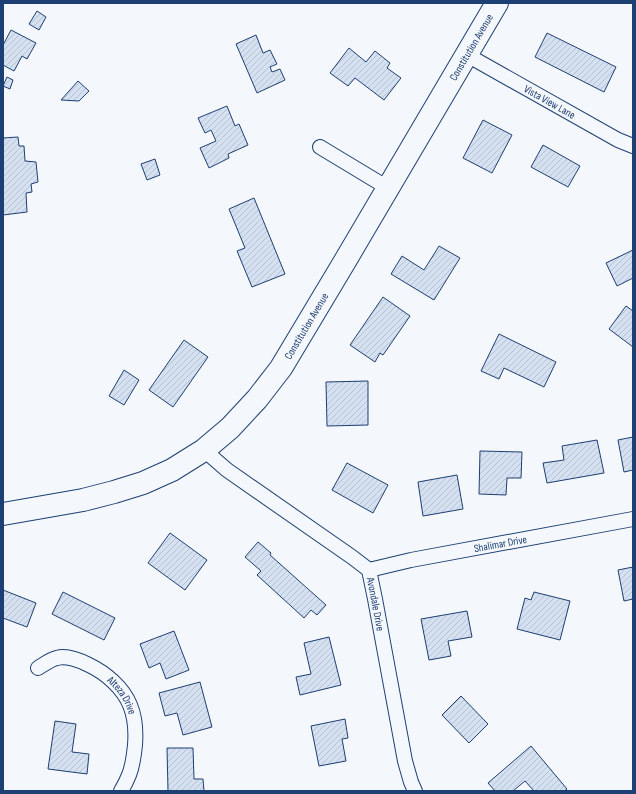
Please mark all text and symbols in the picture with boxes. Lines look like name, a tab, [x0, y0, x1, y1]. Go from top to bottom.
street label: Constitution Avenue	[447, 12, 496, 83]
street label: Vista View Lane	[521, 82, 578, 122]
street label: Constitution Avenue	[282, 291, 331, 362]
street label: Shalimar Drive	[473, 533, 528, 555]
street label: Avondale Drive	[363, 575, 387, 632]
street label: Alteza Drive	[104, 673, 139, 716]

